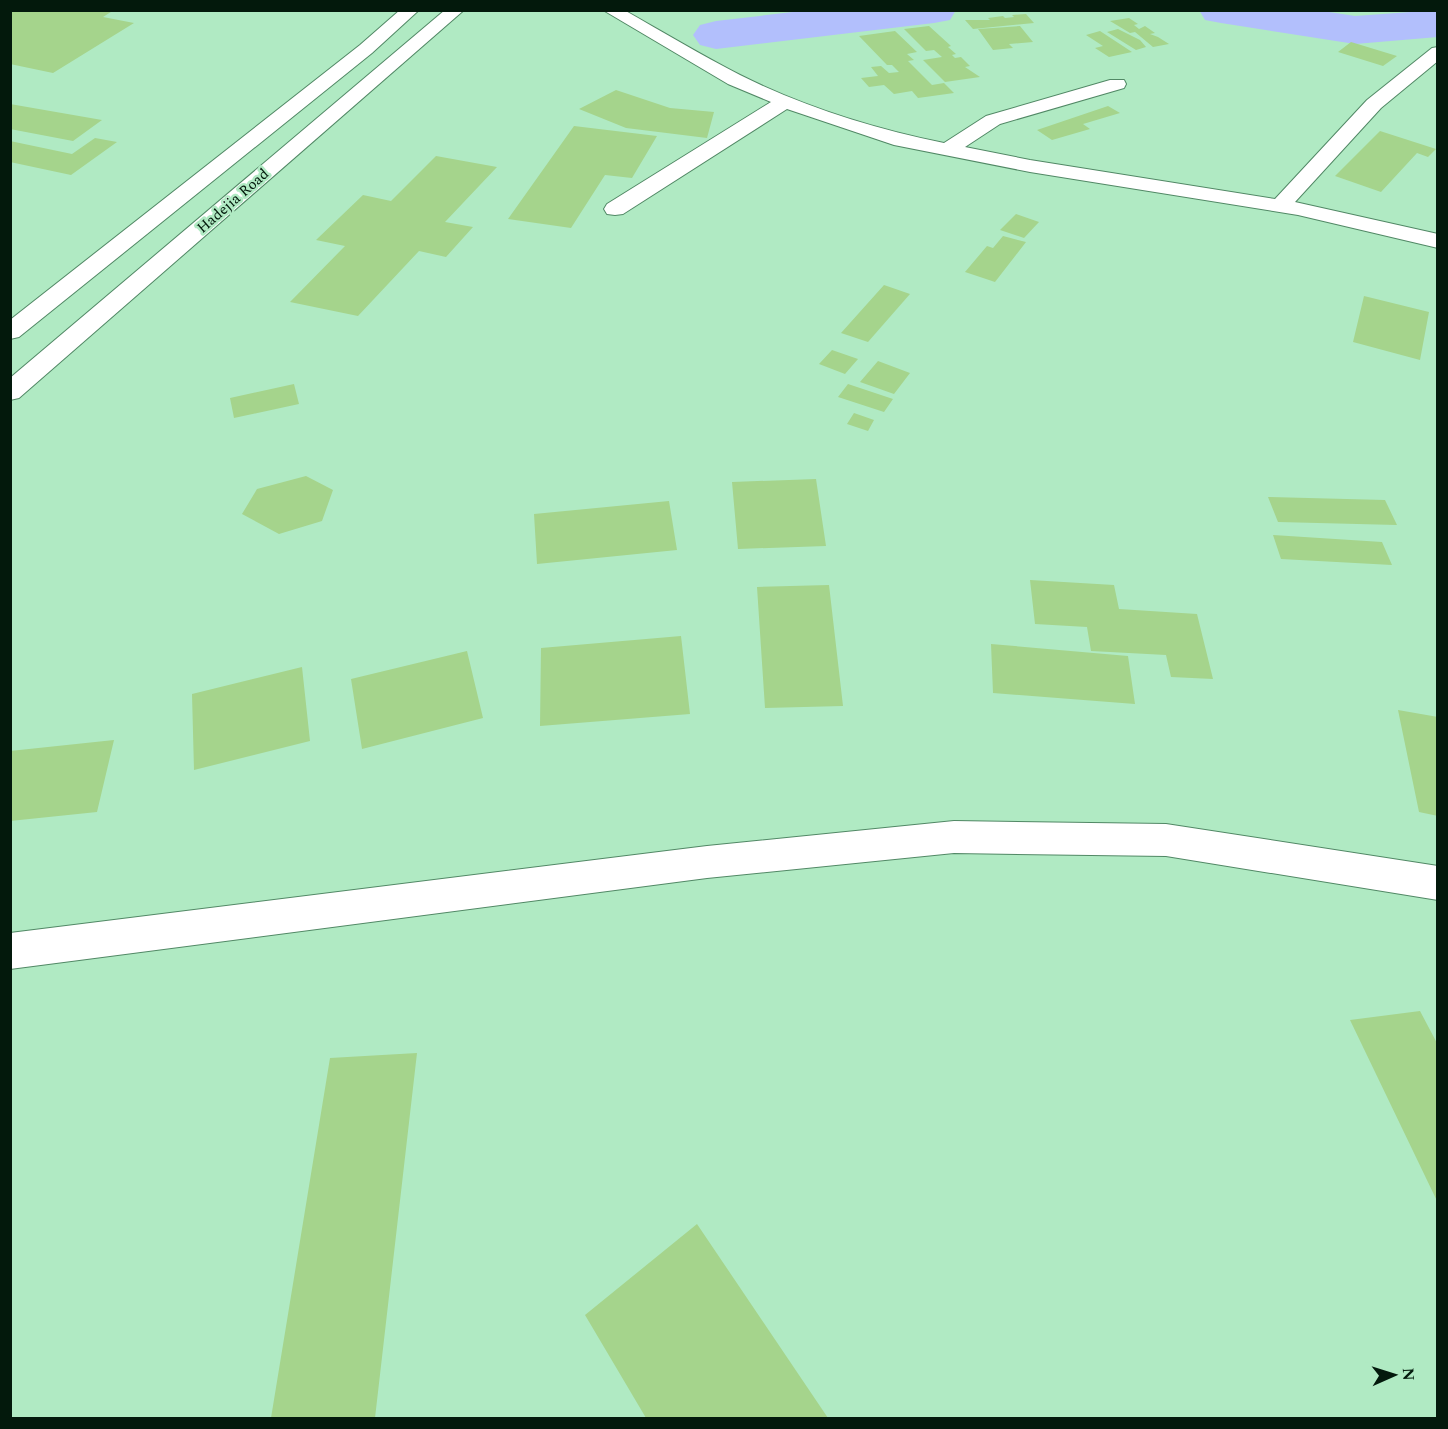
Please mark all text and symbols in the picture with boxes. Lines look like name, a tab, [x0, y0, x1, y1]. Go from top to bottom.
street label: Hadejia Road	[192, 163, 274, 239]
north arrow	[1364, 1345, 1424, 1405]
text: N	[1396, 1367, 1420, 1381]

